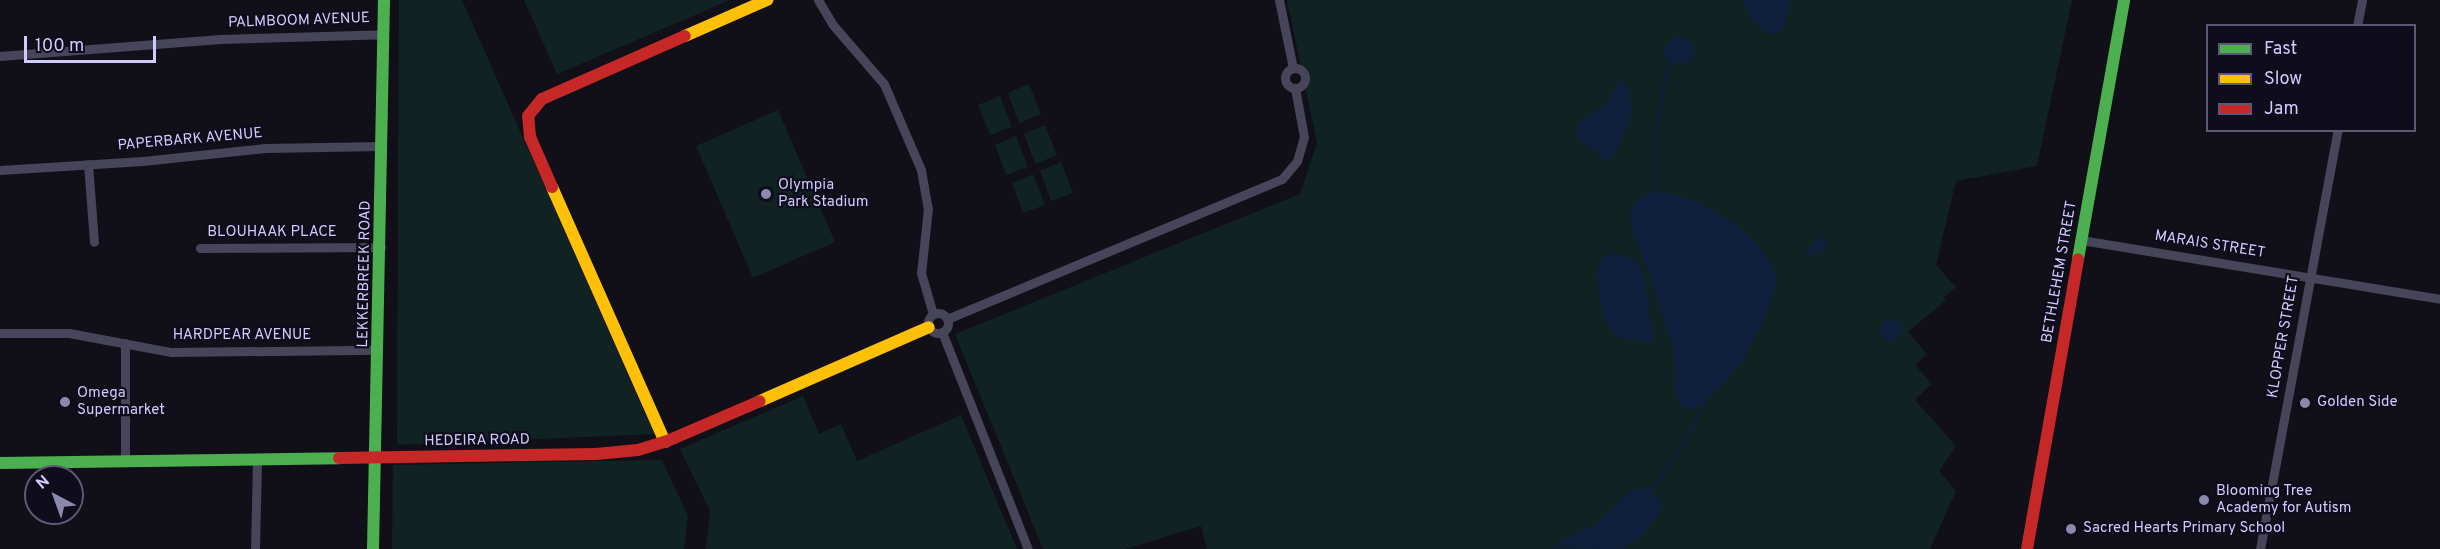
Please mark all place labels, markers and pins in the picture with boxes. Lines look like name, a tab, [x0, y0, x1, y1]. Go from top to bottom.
place label: Olympia Park Stadium	[778, 176, 868, 211]
marker: Olympia Park Stadium	[759, 187, 773, 201]
place label: Omega Supermarket	[77, 384, 165, 419]
place label: Golden Side	[2317, 394, 2398, 412]
marker: Omega Supermarket	[58, 395, 72, 409]
marker: Golden Side	[2298, 396, 2312, 410]
place label: Blooming Tree Academy for Autism	[2216, 482, 2352, 517]
marker: Blooming Tree Academy for Autism	[2197, 493, 2211, 507]
place label: Sacred Hearts Primary School	[2083, 520, 2285, 538]
marker: Sacred Hearts Primary School	[2064, 522, 2078, 536]

